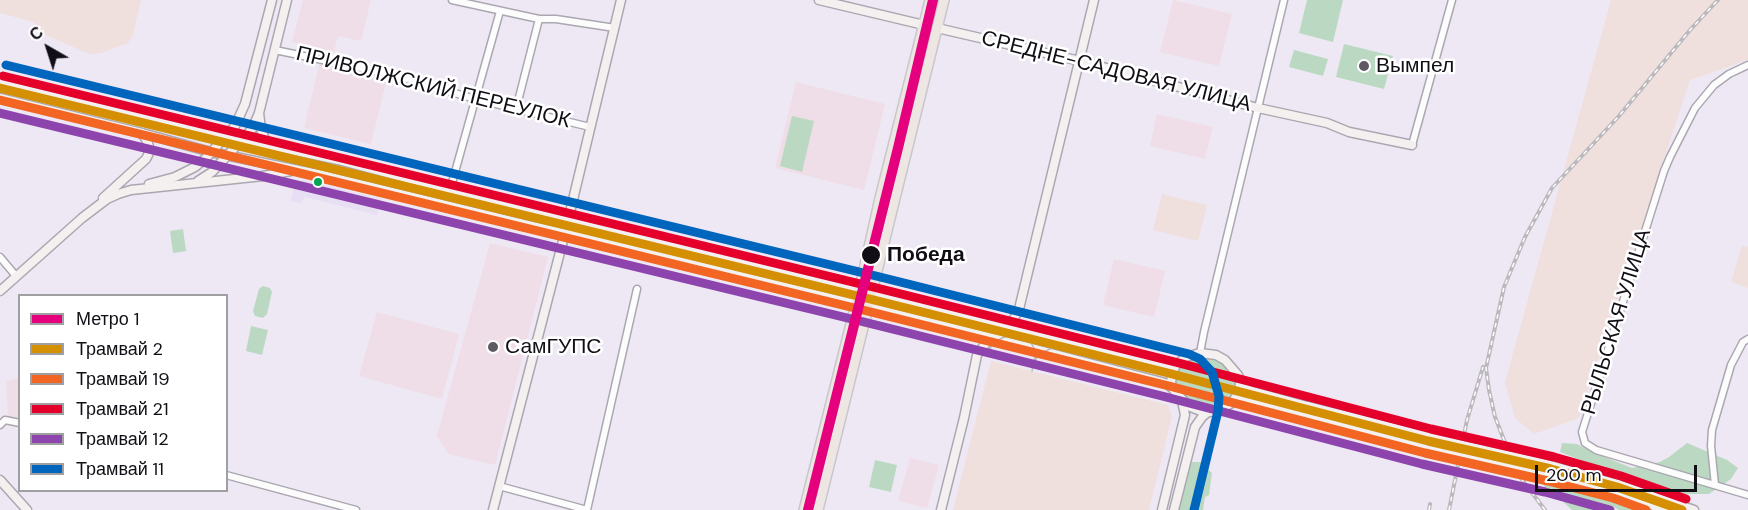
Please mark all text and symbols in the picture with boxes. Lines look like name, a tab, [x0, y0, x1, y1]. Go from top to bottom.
north arrow	[18, 18, 78, 78]
text: С	[25, 22, 47, 45]
street label: СРЕДНЕ-САДОВАЯ УЛИЦА	[979, 26, 1253, 118]
street label: ПРИВОЛЖСКИЙ ПЕРЕУЛОК	[293, 42, 573, 134]
place label: Вымпел	[1376, 53, 1454, 79]
marker: Вымпел	[1357, 59, 1371, 73]
unlabelled marker	[312, 176, 324, 188]
street label: РЫЛЬСКАЯ УЛИЦА	[1577, 226, 1657, 418]
place label: Победа	[887, 242, 965, 268]
marker: Победа	[860, 244, 882, 266]
legend	[18, 294, 228, 492]
text: Метро 1	[76, 307, 139, 331]
place label: СамГУПС	[505, 334, 601, 360]
text: Трамвай 2	[76, 337, 163, 361]
marker: СамГУПС	[486, 340, 500, 354]
text: Трамвай 19	[76, 367, 170, 391]
text: Трамвай 21	[76, 397, 169, 421]
text: Трамвай 12	[76, 427, 169, 451]
scale bar	[1538, 453, 1700, 491]
text: Трамвай 11	[76, 457, 164, 481]
text: 200 m	[1546, 463, 1602, 487]

